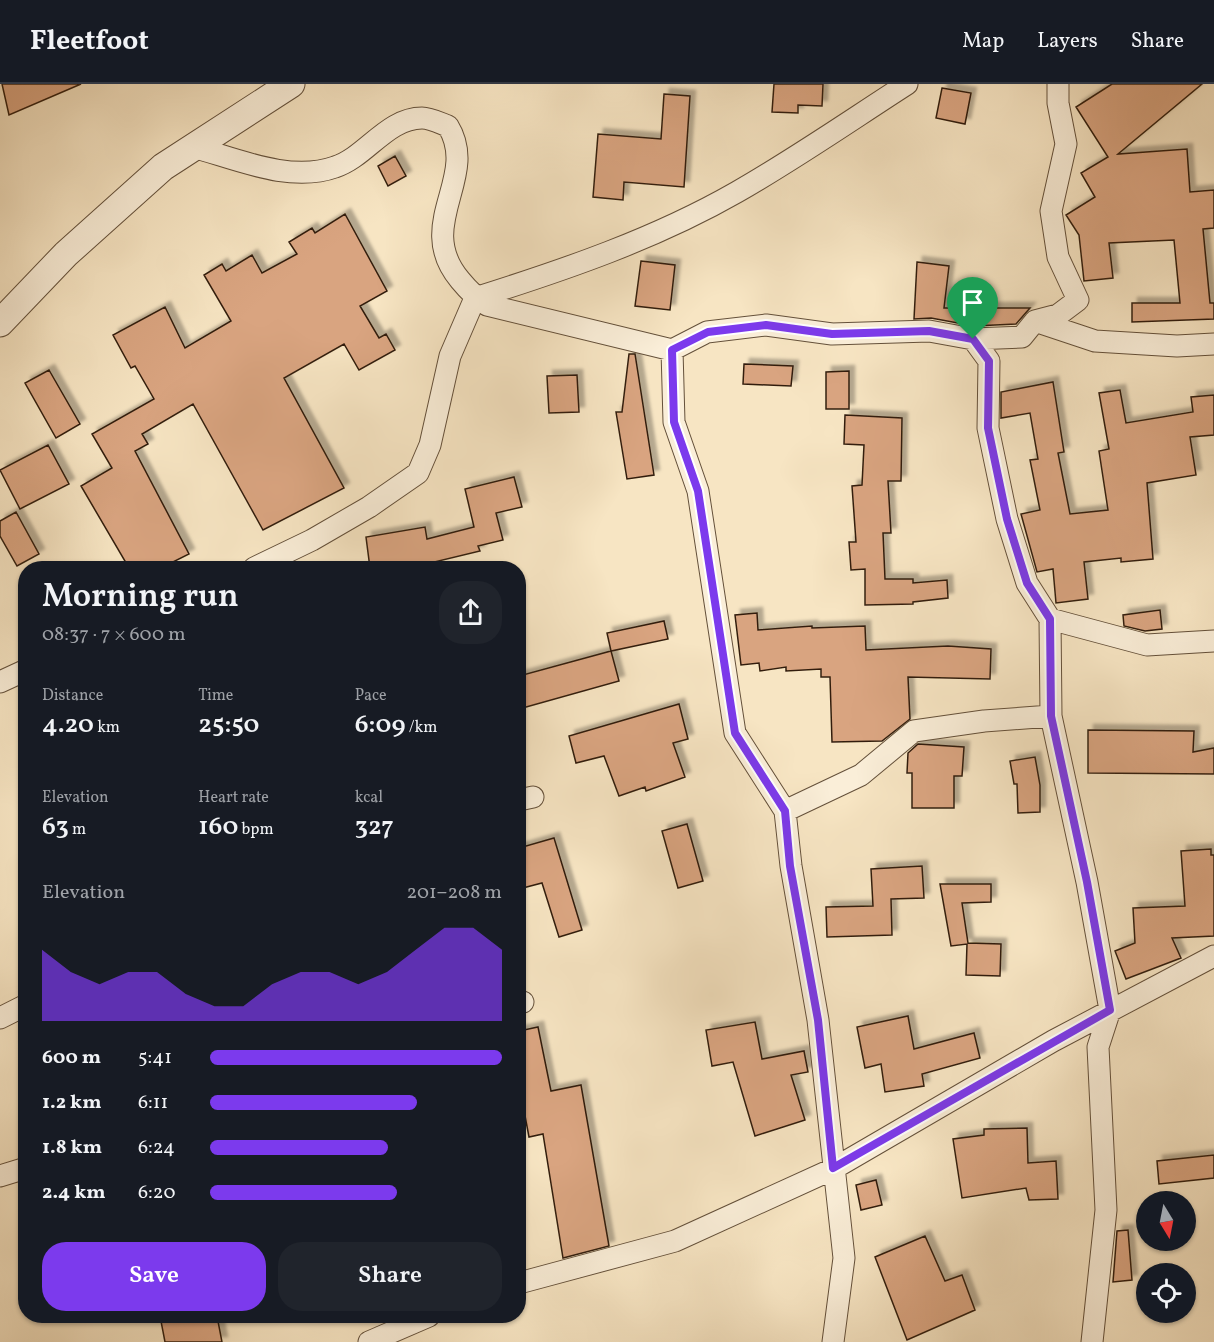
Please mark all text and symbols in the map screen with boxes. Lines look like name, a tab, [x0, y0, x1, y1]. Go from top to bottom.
text: Fleetfoot	[30, 22, 149, 61]
text: Map	[962, 27, 1004, 56]
text: Layers	[1037, 27, 1098, 56]
text: Share	[1131, 27, 1184, 56]
pin	[947, 277, 998, 339]
icon: arrive	[956, 286, 989, 319]
text: Morning run	[42, 575, 239, 621]
button: share	[439, 581, 502, 644]
text: 08:37 · 7 × 600 m	[42, 621, 186, 649]
text: Distance	[42, 685, 103, 707]
text: Time	[198, 685, 233, 707]
text: Pace	[355, 685, 387, 707]
text: 4.20	[42, 707, 94, 743]
text: 25:50	[198, 707, 259, 743]
text: 6:09	[355, 707, 405, 743]
text: km	[94, 717, 120, 739]
text: /km	[405, 717, 437, 739]
text: Elevation	[42, 787, 109, 809]
text: Heart rate	[198, 787, 269, 809]
text: kcal	[355, 787, 383, 809]
text: 63	[42, 809, 69, 845]
text: 160	[198, 809, 238, 845]
text: 327	[355, 809, 394, 845]
text: m	[69, 819, 86, 841]
text: bpm	[238, 819, 274, 841]
text: Elevation	[42, 879, 125, 907]
text: 201–208 m	[407, 879, 502, 907]
text: 600 m	[42, 1044, 101, 1072]
text: 5:41	[138, 1044, 172, 1072]
text: 1.2 km	[42, 1089, 102, 1117]
text: 6:11	[138, 1089, 168, 1117]
text: 1.8 km	[42, 1134, 102, 1162]
text: 6:24	[138, 1134, 175, 1162]
text: 2.4 km	[42, 1179, 106, 1207]
text: 6:20	[138, 1179, 175, 1207]
north arrow	[1136, 1191, 1196, 1251]
map controls	[1136, 1191, 1196, 1323]
button: Save	[42, 1242, 266, 1311]
button: Share	[278, 1242, 502, 1311]
button: locate	[1136, 1263, 1196, 1323]

